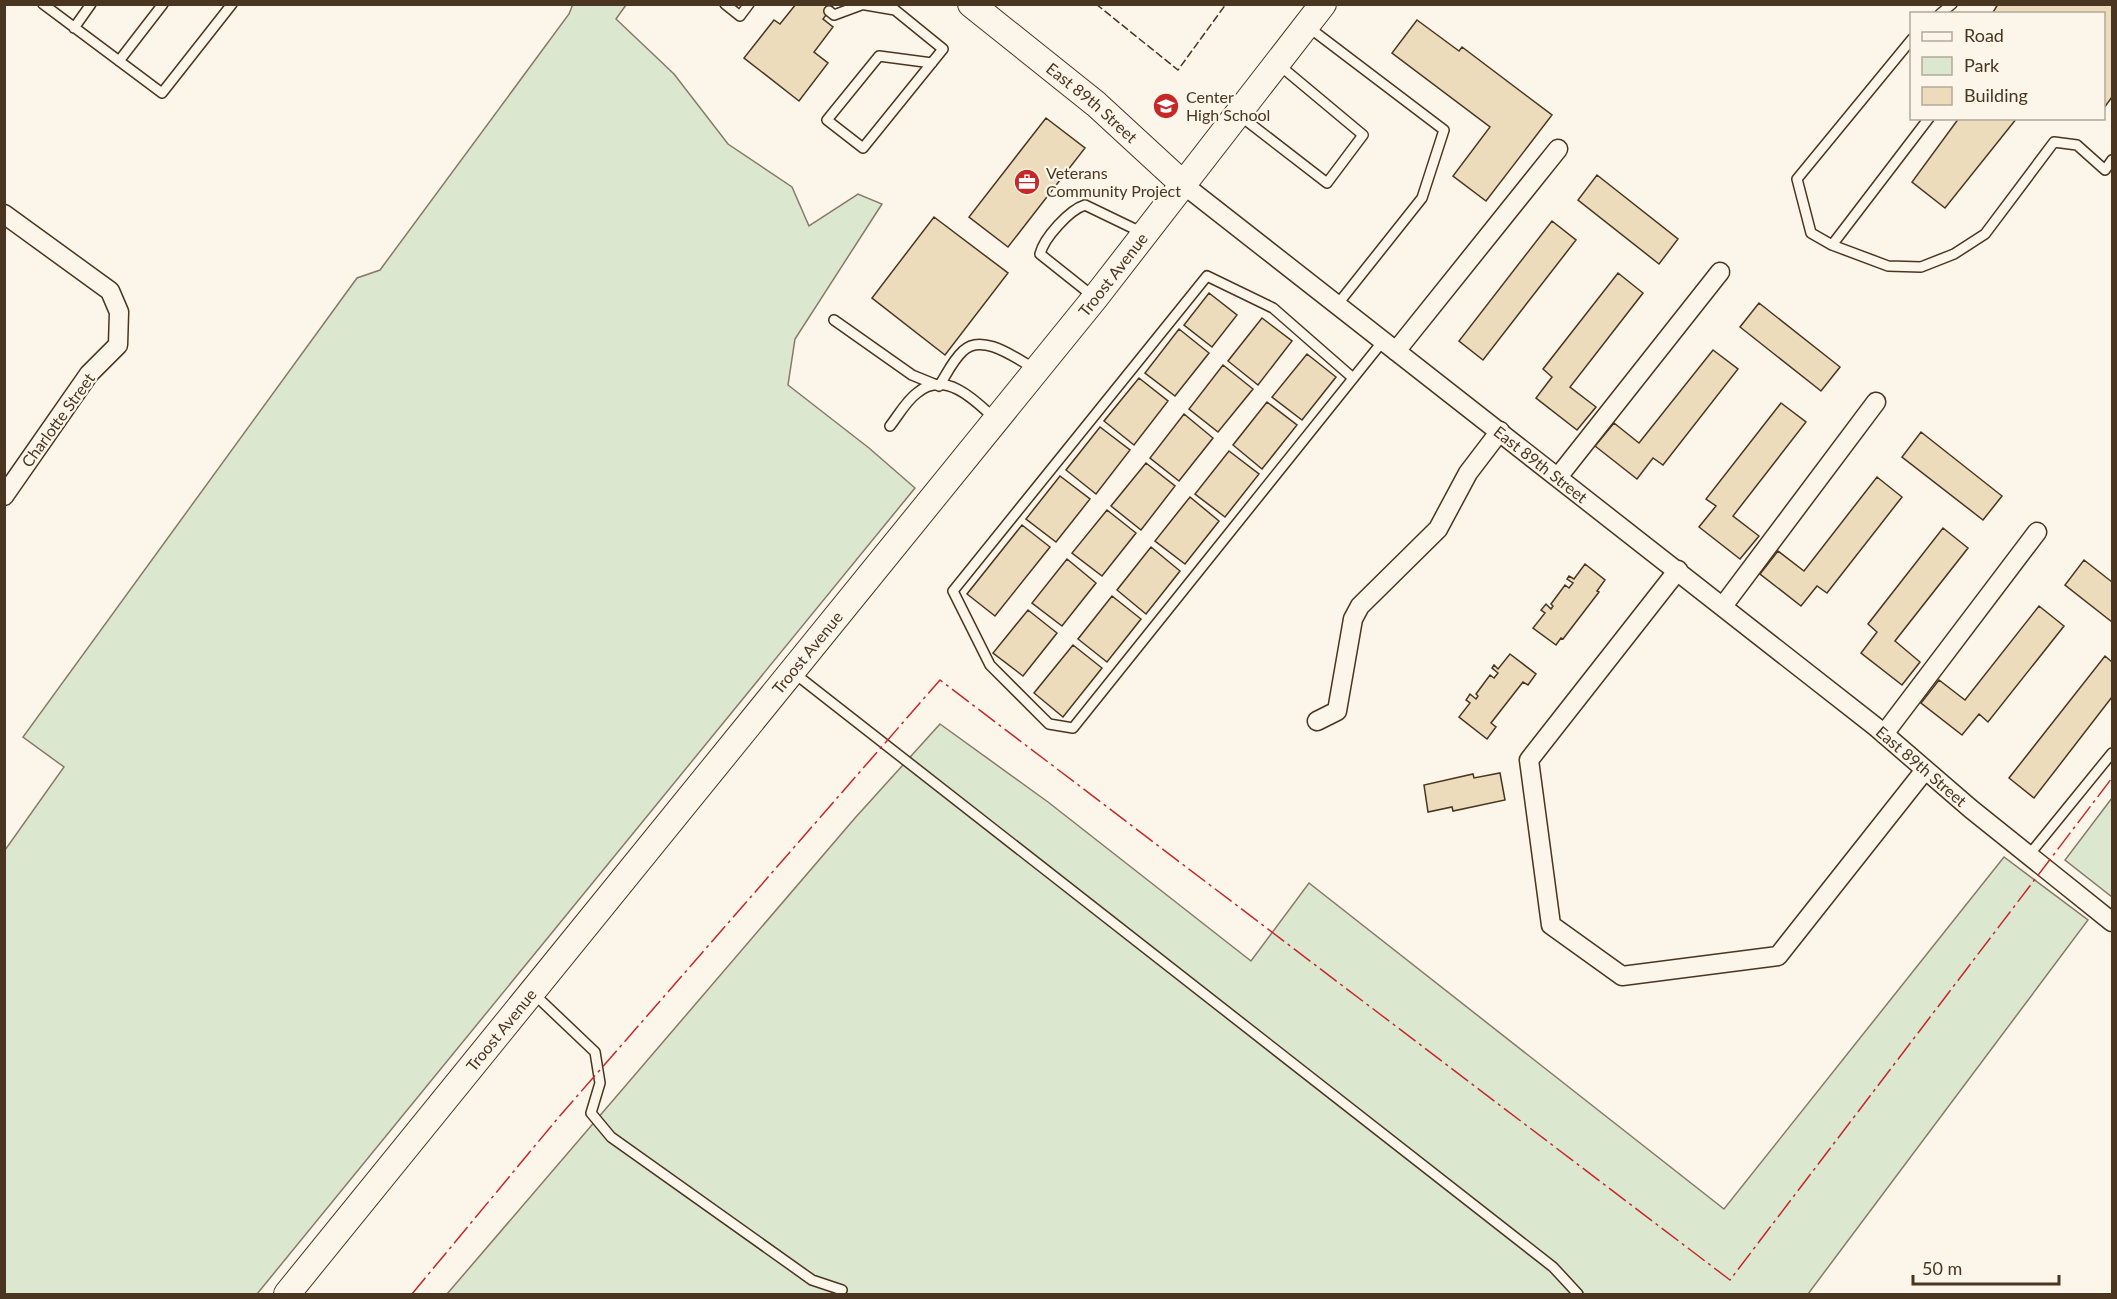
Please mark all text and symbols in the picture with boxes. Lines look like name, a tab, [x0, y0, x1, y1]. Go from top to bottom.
legend	[1910, 12, 2105, 120]
text: Road	[1964, 24, 2004, 46]
text: Park	[1964, 54, 2000, 76]
street label: East 89th Street	[1043, 58, 1142, 146]
text: Building	[1964, 84, 2028, 106]
place label: Center High School	[1186, 87, 1270, 124]
school or university icon: Center High School	[1151, 91, 1181, 121]
place label: Veterans Community Project	[1046, 163, 1181, 200]
office icon: Veterans Community Project	[1012, 167, 1042, 197]
street label: Troost Avenue	[1074, 229, 1151, 320]
street label: Charlotte Street	[17, 369, 98, 470]
street label: East 89th Street	[1490, 421, 1592, 507]
street label: Troost Avenue	[768, 607, 846, 697]
street label: East 89th Street	[1873, 722, 1971, 810]
street label: Troost Avenue	[462, 985, 540, 1075]
scale bar	[1913, 1248, 2058, 1286]
text: 50 m	[1922, 1257, 1962, 1279]

